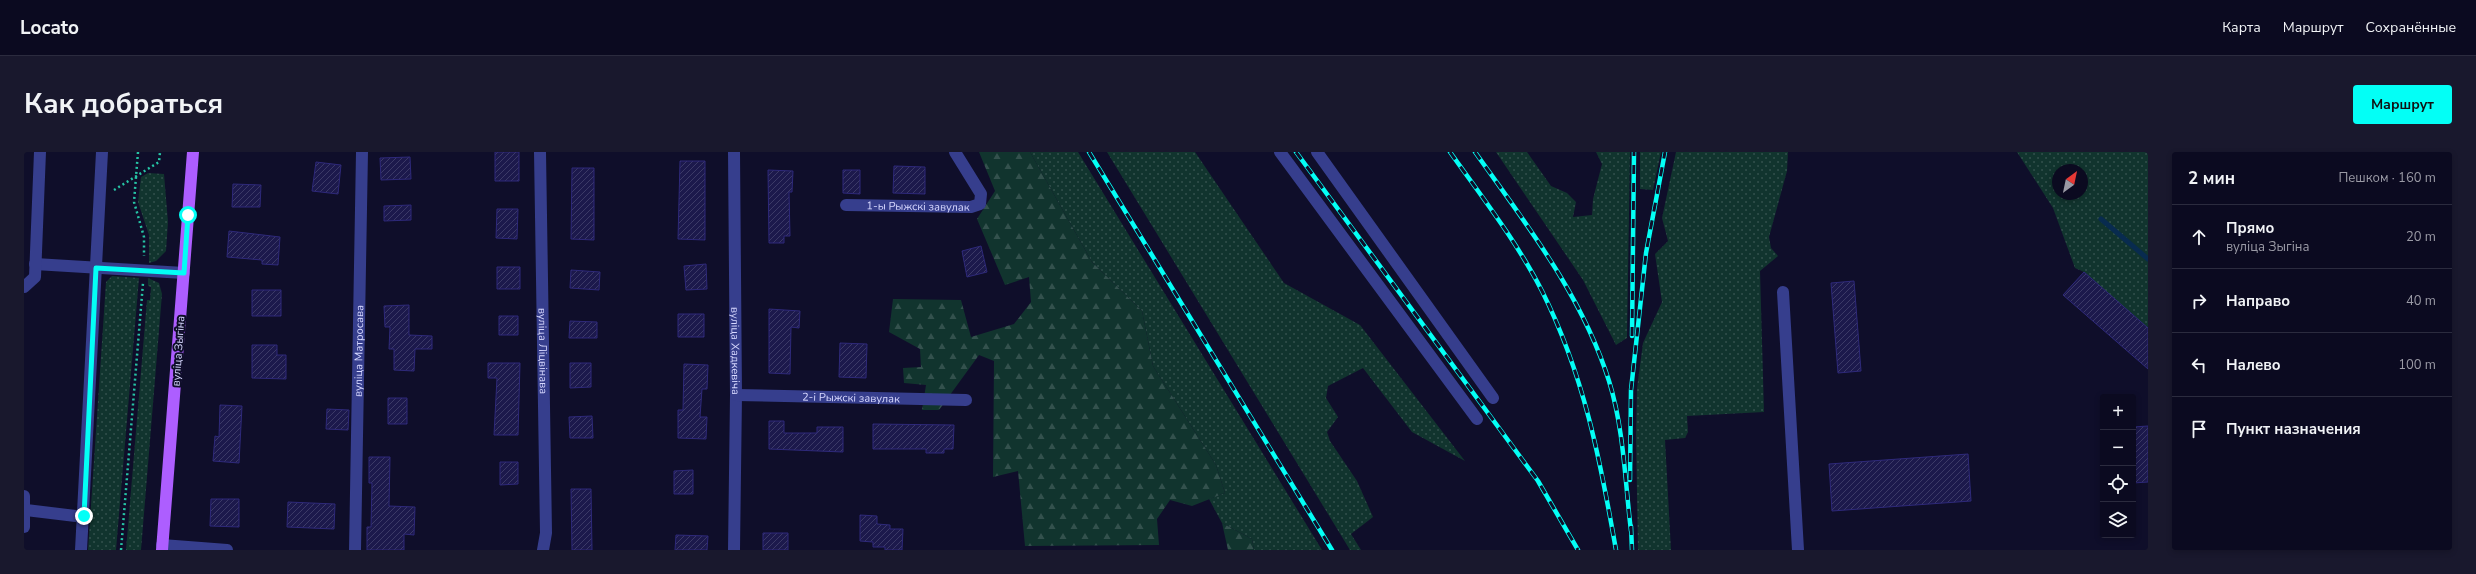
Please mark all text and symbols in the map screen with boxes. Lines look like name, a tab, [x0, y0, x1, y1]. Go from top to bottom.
text: Locato	[20, 15, 79, 41]
text: Карта	[2222, 18, 2261, 37]
text: Маршрут	[2283, 18, 2344, 37]
text: Сохранённые	[2366, 18, 2456, 37]
text: Как добраться	[24, 85, 223, 123]
button: Маршрут	[2353, 85, 2452, 124]
north arrow	[2052, 164, 2088, 200]
text: 2 мин	[2188, 167, 2235, 190]
text: Пешком · 160 m	[2338, 169, 2436, 187]
street label: 1-ы Рыжскі завулак	[866, 198, 970, 215]
route start	[179, 206, 197, 224]
text: Прямо	[2226, 218, 2274, 238]
icon: ahead	[2188, 226, 2210, 248]
text: 20 m	[2406, 228, 2436, 246]
text: вуліца Зыгіна	[2226, 238, 2310, 256]
icon: right	[2188, 290, 2210, 312]
text: Направо	[2226, 291, 2290, 311]
text: 40 m	[2406, 292, 2436, 310]
street label: вуліца Матросава	[351, 305, 367, 397]
street label: вуліца Хадкевіча	[727, 307, 743, 395]
street label: вуліца Ліцвінава	[534, 308, 551, 394]
street label: вуліца Зыгіна	[169, 315, 188, 387]
icon: left	[2188, 354, 2210, 376]
text: Налево	[2226, 355, 2281, 375]
text: 100 m	[2398, 356, 2436, 374]
street label: 2-і Рыжскі завулак	[802, 389, 900, 407]
map controls	[2100, 394, 2136, 538]
button: +	[2100, 394, 2136, 430]
icon: arrive	[2188, 418, 2210, 440]
text: Пункт назначения	[2226, 419, 2361, 439]
button: −	[2100, 430, 2136, 466]
button: locate	[2100, 466, 2136, 502]
button: layers	[2100, 502, 2136, 538]
route end	[75, 507, 93, 525]

